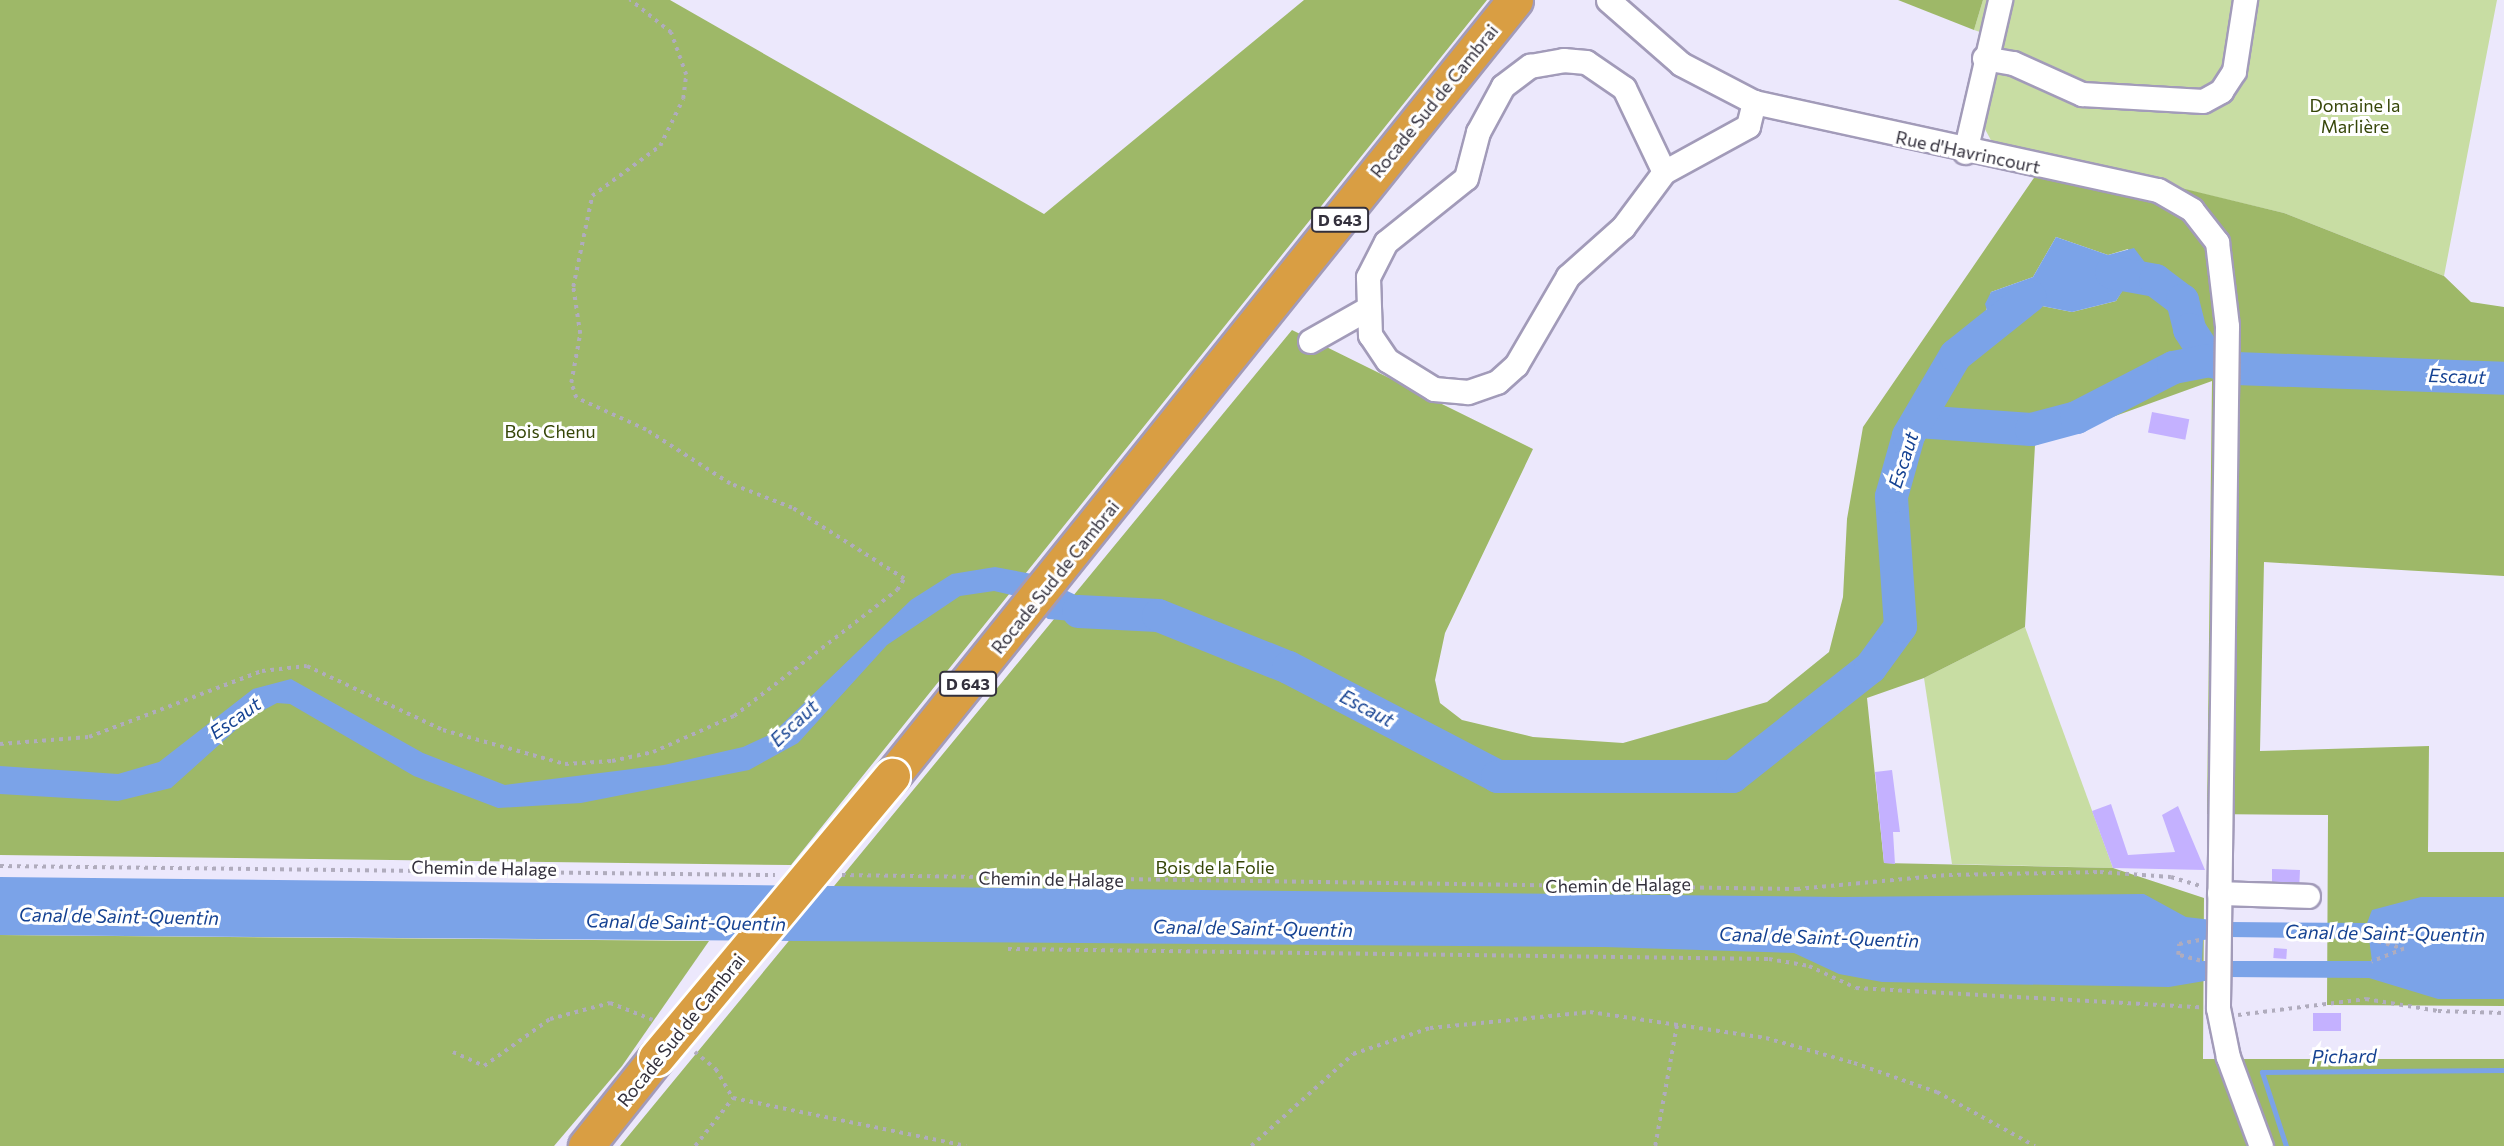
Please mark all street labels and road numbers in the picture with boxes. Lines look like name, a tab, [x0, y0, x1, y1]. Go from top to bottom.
street label: Rocade Sud de Cambrai	[1366, 20, 1502, 182]
street label: Rue d'Havrincourt	[1894, 126, 2042, 178]
road number: D 643	[1310, 208, 1370, 232]
street label: Rocade Sud de Cambrai	[987, 496, 1123, 658]
road number: D 643	[938, 671, 998, 696]
street label: Chemin de Halage	[411, 856, 557, 880]
street label: Chemin de Halage	[978, 867, 1124, 891]
street label: Chemin de Halage	[1545, 873, 1691, 897]
street label: Rocade Sud de Cambrai	[613, 949, 749, 1111]

